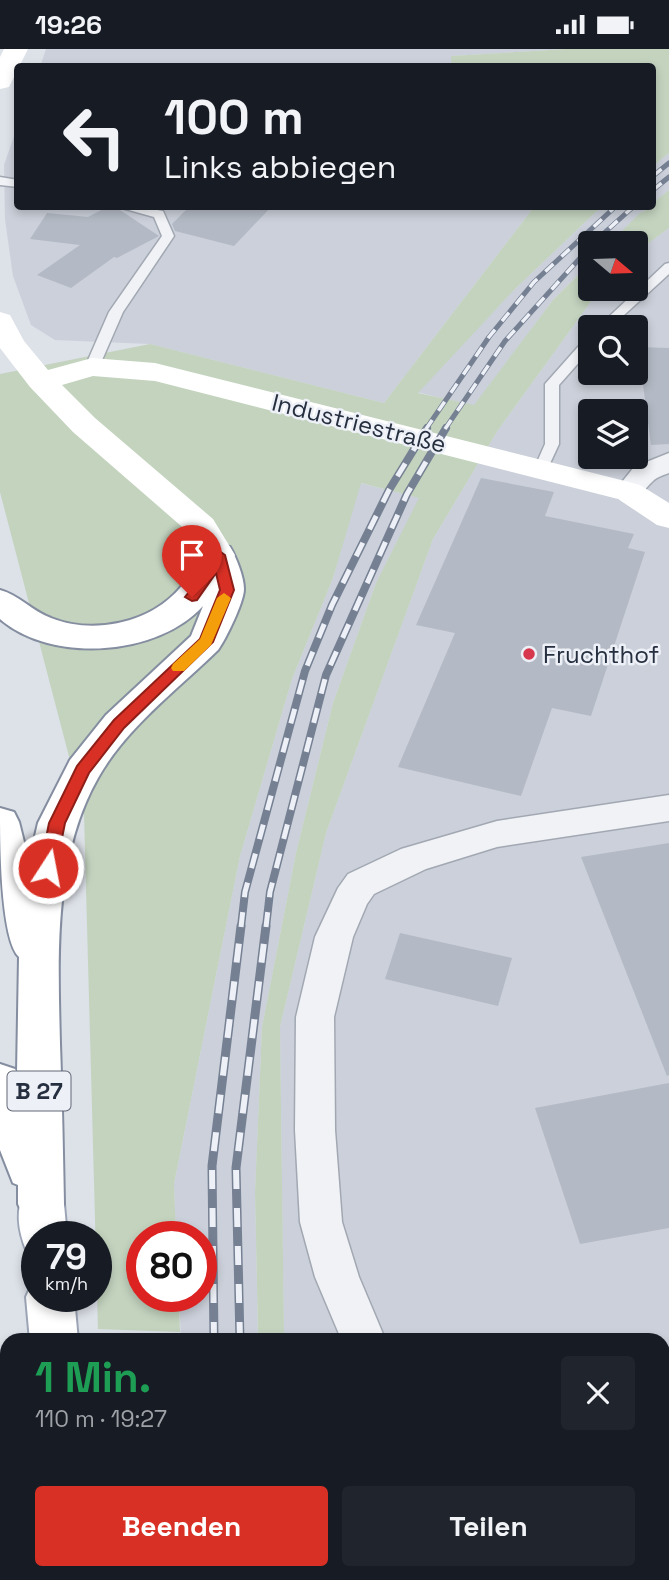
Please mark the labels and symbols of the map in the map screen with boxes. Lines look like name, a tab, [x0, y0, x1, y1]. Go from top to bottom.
north arrow	[578, 231, 648, 301]
street label: Industriestraße	[269, 386, 449, 460]
pin	[162, 525, 222, 597]
place label: Fruchthof	[543, 639, 659, 670]
marker: Fruchthof	[521, 646, 537, 662]
position arrow	[11, 831, 85, 905]
road number: B 27	[7, 1072, 70, 1111]
speed limit sign: 80	[126, 1221, 217, 1312]

